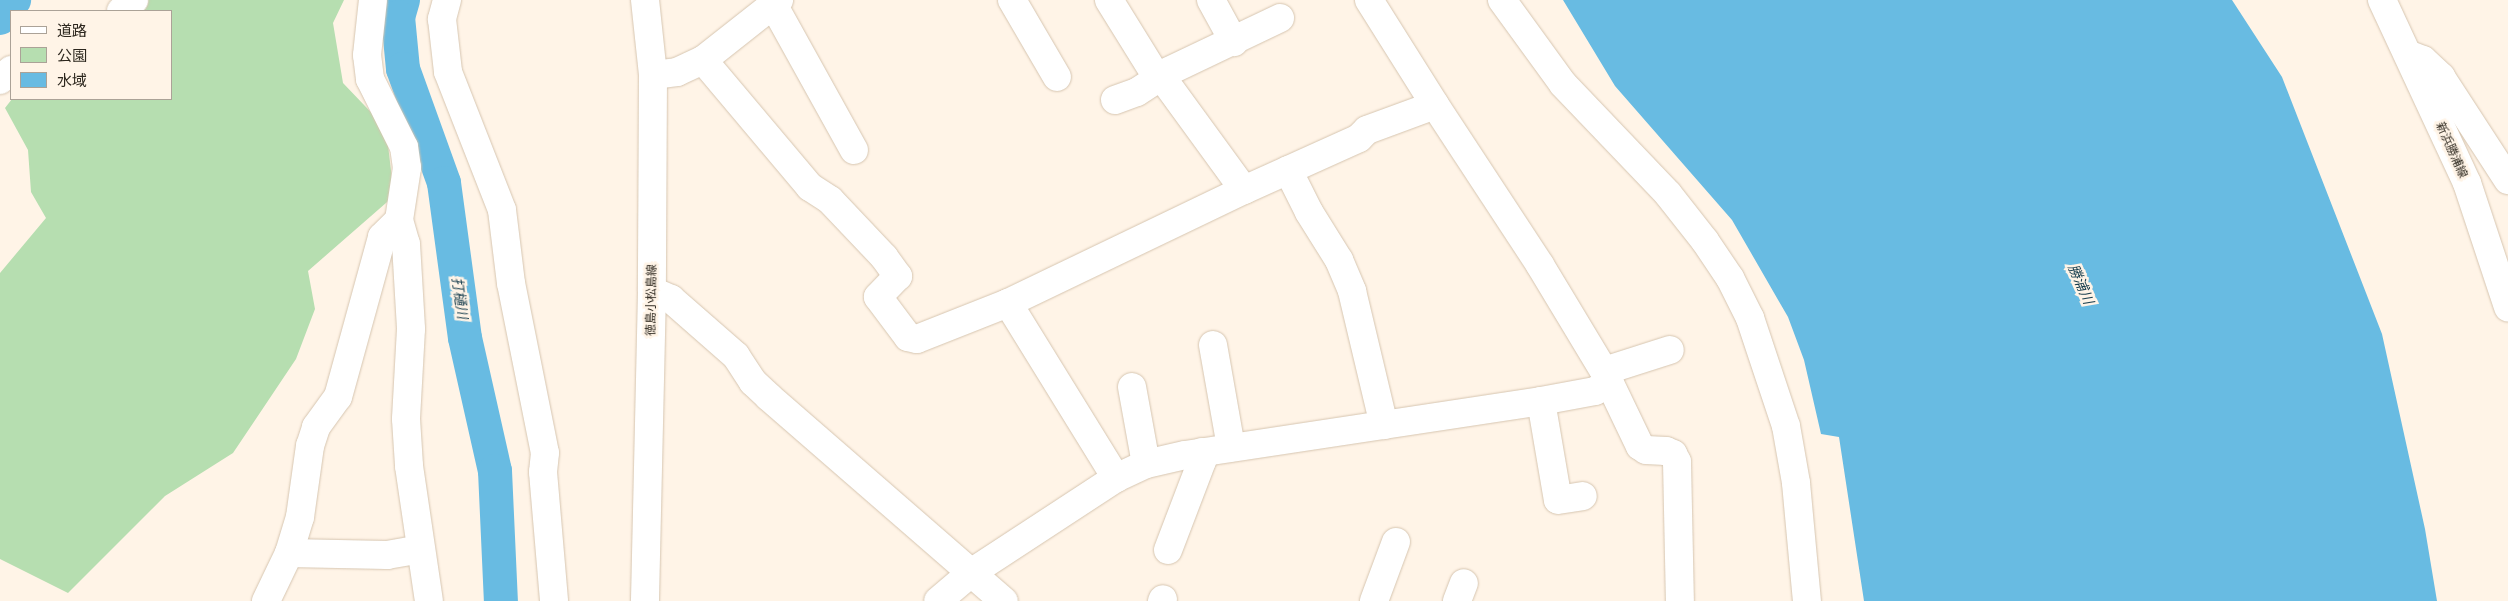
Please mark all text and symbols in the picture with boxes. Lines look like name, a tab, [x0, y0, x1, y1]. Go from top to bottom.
legend	[10, 10, 172, 100]
text: 道路	[57, 21, 87, 40]
text: 公園	[57, 46, 87, 65]
text: 水域	[57, 71, 87, 90]
street label: 新浜勝浦線	[2433, 120, 2471, 180]
water label: 勝浦川	[2065, 261, 2097, 307]
street label: 徳島小松島線	[643, 264, 659, 336]
water label: 打樋川	[449, 276, 471, 320]

